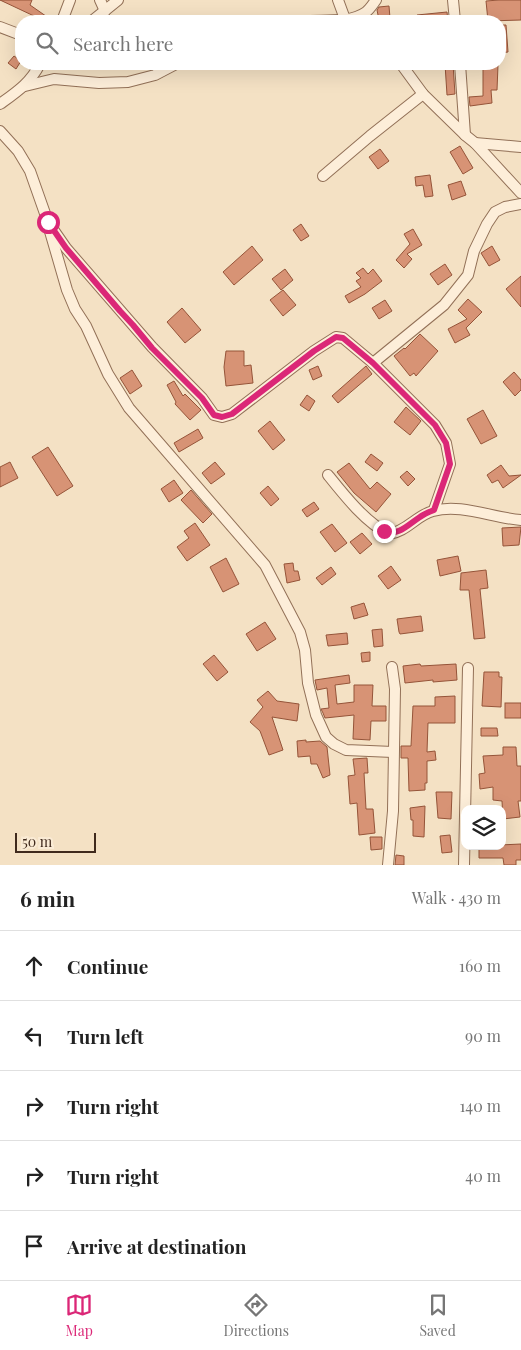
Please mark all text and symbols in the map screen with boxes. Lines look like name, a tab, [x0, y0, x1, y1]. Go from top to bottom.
search box	[15, 15, 506, 70]
icon: search	[33, 29, 61, 57]
text: Search here	[73, 30, 173, 56]
route start	[37, 211, 60, 234]
route end	[373, 520, 396, 543]
map controls	[461, 805, 506, 850]
button: layers	[461, 805, 506, 850]
scale bar	[15, 830, 96, 853]
text: 50 m	[22, 832, 52, 851]
text: 6 min	[20, 884, 75, 912]
text: Walk · 430 m	[412, 887, 501, 908]
icon: ahead	[20, 952, 48, 980]
text: Continue	[67, 953, 148, 979]
text: 160 m	[459, 955, 501, 976]
icon: left	[20, 1022, 48, 1050]
text: Turn left	[67, 1023, 144, 1049]
text: 90 m	[465, 1025, 501, 1046]
icon: right	[20, 1092, 48, 1120]
text: Turn right	[67, 1093, 159, 1119]
text: 140 m	[459, 1095, 501, 1116]
icon: right	[20, 1162, 48, 1190]
text: Turn right	[67, 1163, 159, 1189]
text: 40 m	[465, 1165, 501, 1186]
icon: arrive	[20, 1232, 48, 1260]
text: Arrive at destination	[67, 1233, 247, 1259]
tab: Map	[65, 1291, 93, 1340]
tab: Directions	[224, 1291, 289, 1340]
tab: Saved	[419, 1291, 456, 1340]

